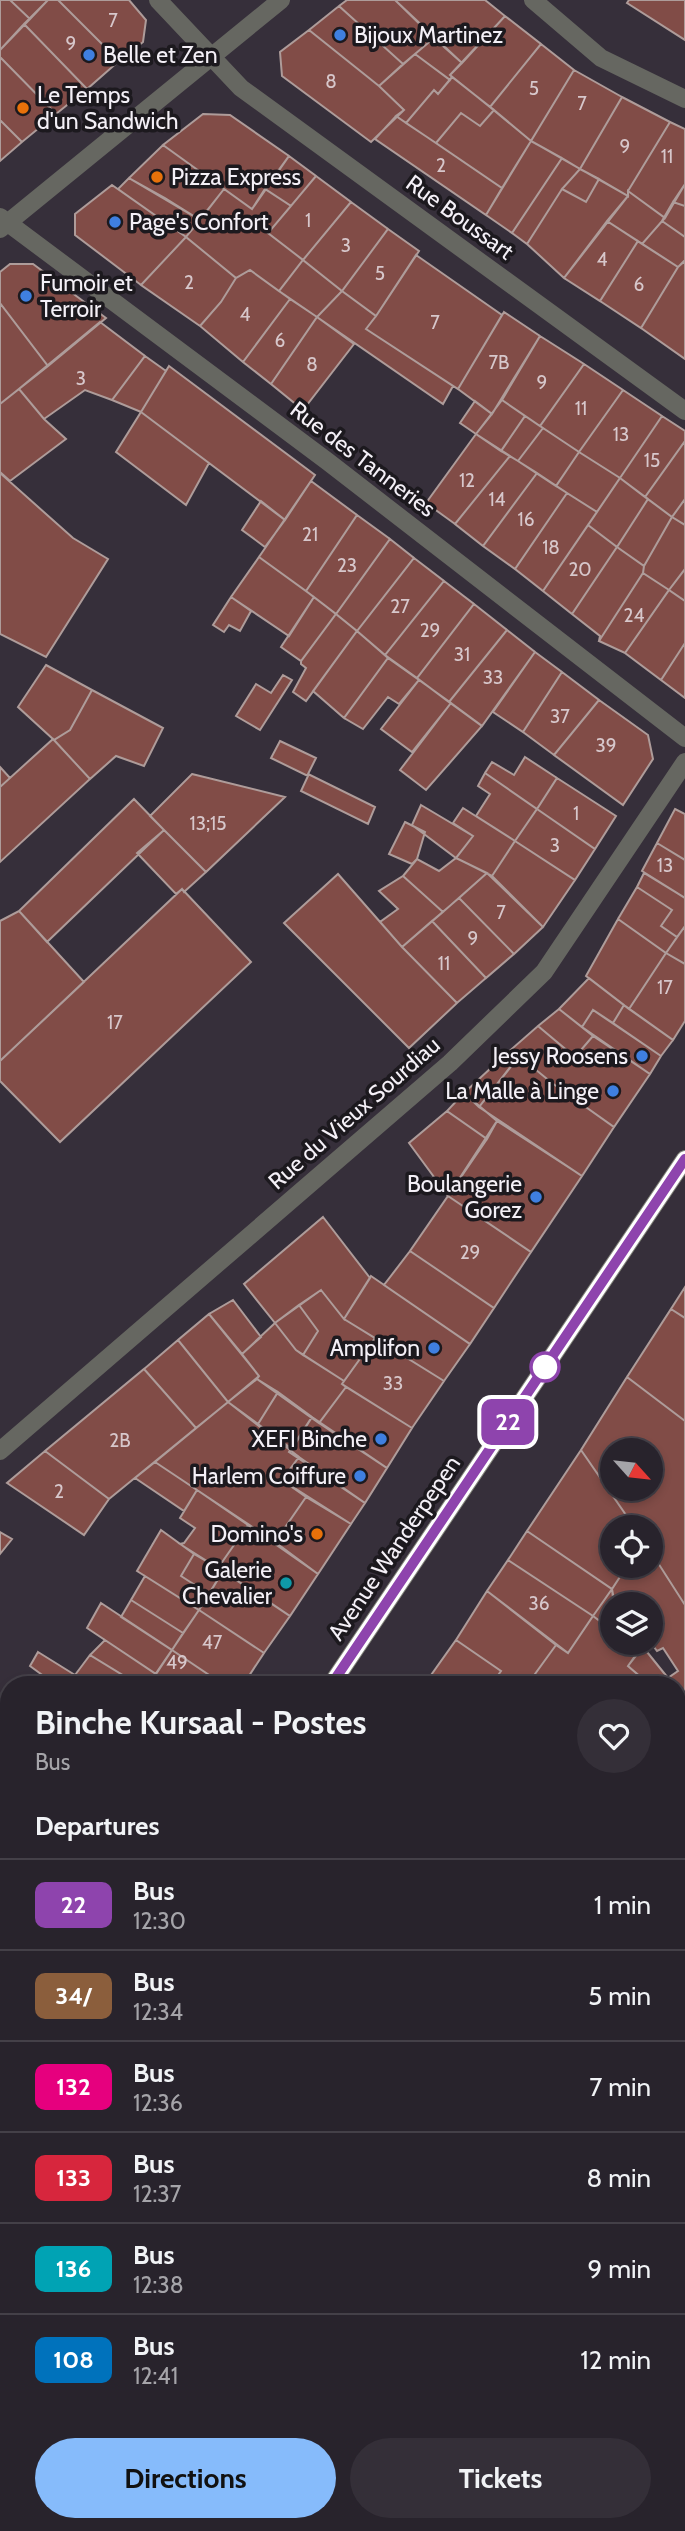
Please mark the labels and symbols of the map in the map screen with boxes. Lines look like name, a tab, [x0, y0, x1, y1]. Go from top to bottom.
house number: 7	[108, 9, 118, 32]
place label: Bijoux Martinez	[354, 21, 503, 49]
marker: Bijoux Martinez	[332, 27, 348, 43]
house number: 9	[66, 32, 76, 55]
place label: Belle et Zen	[103, 41, 218, 69]
marker: Belle et Zen	[81, 47, 97, 63]
house number: 8	[325, 70, 337, 93]
house number: 5	[529, 77, 539, 100]
place label: Le Temps d'un Sandwich	[37, 81, 178, 135]
house number: 7	[577, 92, 587, 115]
marker: Le Temps d'un Sandwich	[15, 100, 31, 116]
house number: 9	[620, 135, 630, 158]
house number: 11	[661, 145, 673, 168]
house number: 2	[436, 154, 446, 177]
place label: Pizza Express	[171, 163, 301, 191]
marker: Pizza Express	[149, 169, 165, 185]
street label: Rue Boussart	[401, 169, 519, 266]
place label: Page's Confort	[129, 208, 269, 236]
house number: 1	[305, 209, 311, 232]
marker: Page's Confort	[107, 214, 123, 230]
house number: 3	[341, 234, 351, 257]
house number: 4	[597, 248, 608, 271]
house number: 5	[375, 262, 385, 285]
place label: Fumoir et Terroir	[40, 269, 133, 323]
house number: 2	[184, 271, 194, 294]
house number: 6	[634, 273, 644, 296]
marker: Fumoir et Terroir	[18, 288, 34, 304]
house number: 4	[240, 303, 251, 326]
house number: 7	[430, 311, 440, 334]
house number: 6	[275, 329, 285, 352]
house number: 7B	[489, 351, 509, 374]
house number: 8	[306, 353, 318, 376]
house number: 3	[76, 367, 86, 390]
house number: 9	[537, 371, 547, 394]
street label: Rue des Tanneries	[285, 395, 441, 523]
house number: 11	[575, 397, 587, 420]
house number: 13	[613, 423, 629, 446]
house number: 15	[644, 449, 660, 472]
house number: 12	[459, 469, 475, 492]
house number: 14	[488, 488, 506, 511]
house number: 16	[518, 508, 535, 531]
house number: 21	[302, 523, 318, 546]
house number: 18	[542, 536, 560, 559]
house number: 23	[337, 554, 357, 577]
house number: 20	[568, 558, 592, 581]
house number: 27	[390, 595, 410, 618]
house number: 24	[624, 604, 644, 627]
house number: 29	[420, 619, 440, 642]
house number: 31	[454, 643, 470, 666]
house number: 33	[483, 666, 503, 689]
house number: 37	[550, 705, 570, 728]
house number: 39	[595, 734, 617, 757]
house number: 1	[573, 802, 579, 825]
house number: 13;15	[189, 812, 227, 835]
house number: 3	[550, 834, 560, 857]
house number: 13	[657, 854, 673, 877]
house number: 7	[496, 901, 506, 924]
house number: 9	[468, 927, 478, 950]
house number: 11	[438, 952, 450, 975]
house number: 17	[657, 976, 673, 999]
house number: 17	[107, 1011, 123, 1034]
street label: Rue du Vieux Sourdiau	[262, 1031, 446, 1195]
place label: Jessy Roosens	[491, 1042, 628, 1070]
marker: Jessy Roosens	[634, 1048, 650, 1064]
place label: La Malle à Linge	[445, 1077, 599, 1105]
marker: La Malle à Linge	[605, 1083, 621, 1099]
place label: Boulangerie Gorez	[407, 1170, 522, 1224]
marker: Boulangerie Gorez	[528, 1189, 544, 1205]
house number: 29	[460, 1241, 480, 1264]
place label: Amplifon	[330, 1334, 420, 1362]
marker: Amplifon	[426, 1340, 442, 1356]
unlabelled marker	[530, 1352, 560, 1382]
house number: 33	[383, 1372, 403, 1395]
line badge: 22	[476, 1399, 540, 1445]
place label: XEFI Binche	[252, 1425, 367, 1453]
house number: 2B	[109, 1429, 131, 1452]
marker: XEFI Binche	[373, 1431, 389, 1447]
north arrow	[600, 1438, 663, 1502]
street label: Avenue Wanderpepen	[322, 1450, 466, 1646]
place label: Harlem Coiffure	[192, 1462, 346, 1490]
marker: Harlem Coiffure	[352, 1468, 368, 1484]
house number: 2	[54, 1480, 64, 1503]
place label: Domino's	[210, 1520, 303, 1548]
marker: Domino's	[309, 1526, 325, 1542]
place label: Galerie Chevalier	[182, 1556, 273, 1610]
marker: Galerie Chevalier	[278, 1575, 294, 1591]
house number: 36	[528, 1592, 550, 1615]
house number: 47	[202, 1631, 223, 1654]
house number: 49	[166, 1651, 188, 1674]

